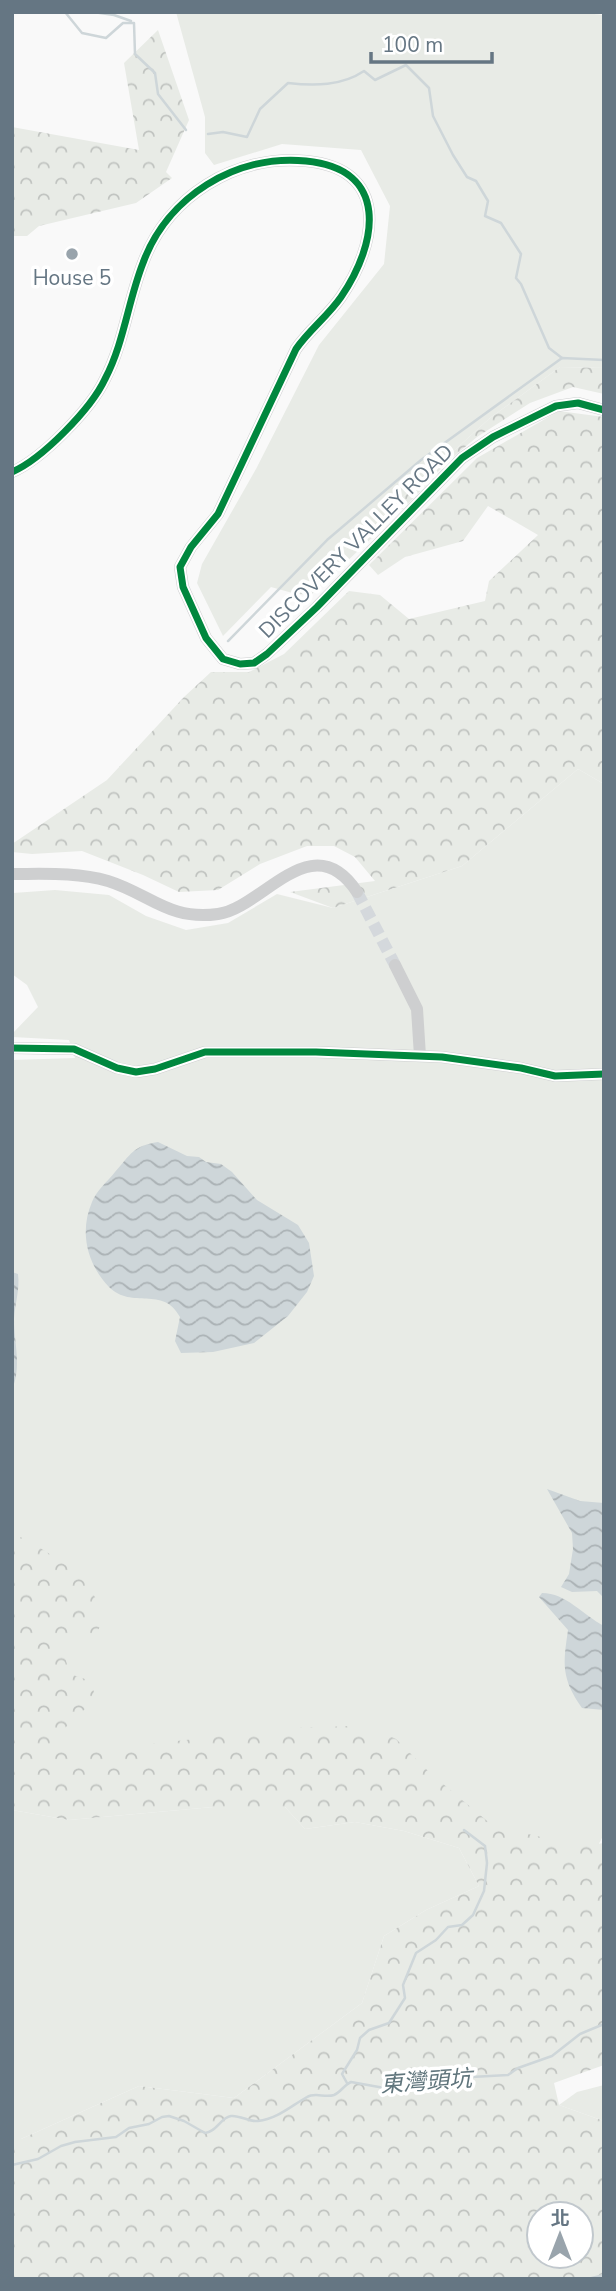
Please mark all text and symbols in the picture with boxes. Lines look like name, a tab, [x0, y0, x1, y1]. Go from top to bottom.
scale bar	[371, 21, 492, 65]
text: 100 m	[382, 31, 443, 59]
marker: House 5	[64, 246, 80, 262]
place label: House 5	[33, 264, 111, 292]
street label: DISCOVERY VALLEY ROAD	[253, 438, 459, 644]
water label: 東灣頭坑	[379, 2063, 476, 2100]
north arrow	[525, 2200, 595, 2270]
text: 北	[550, 2206, 570, 2232]

